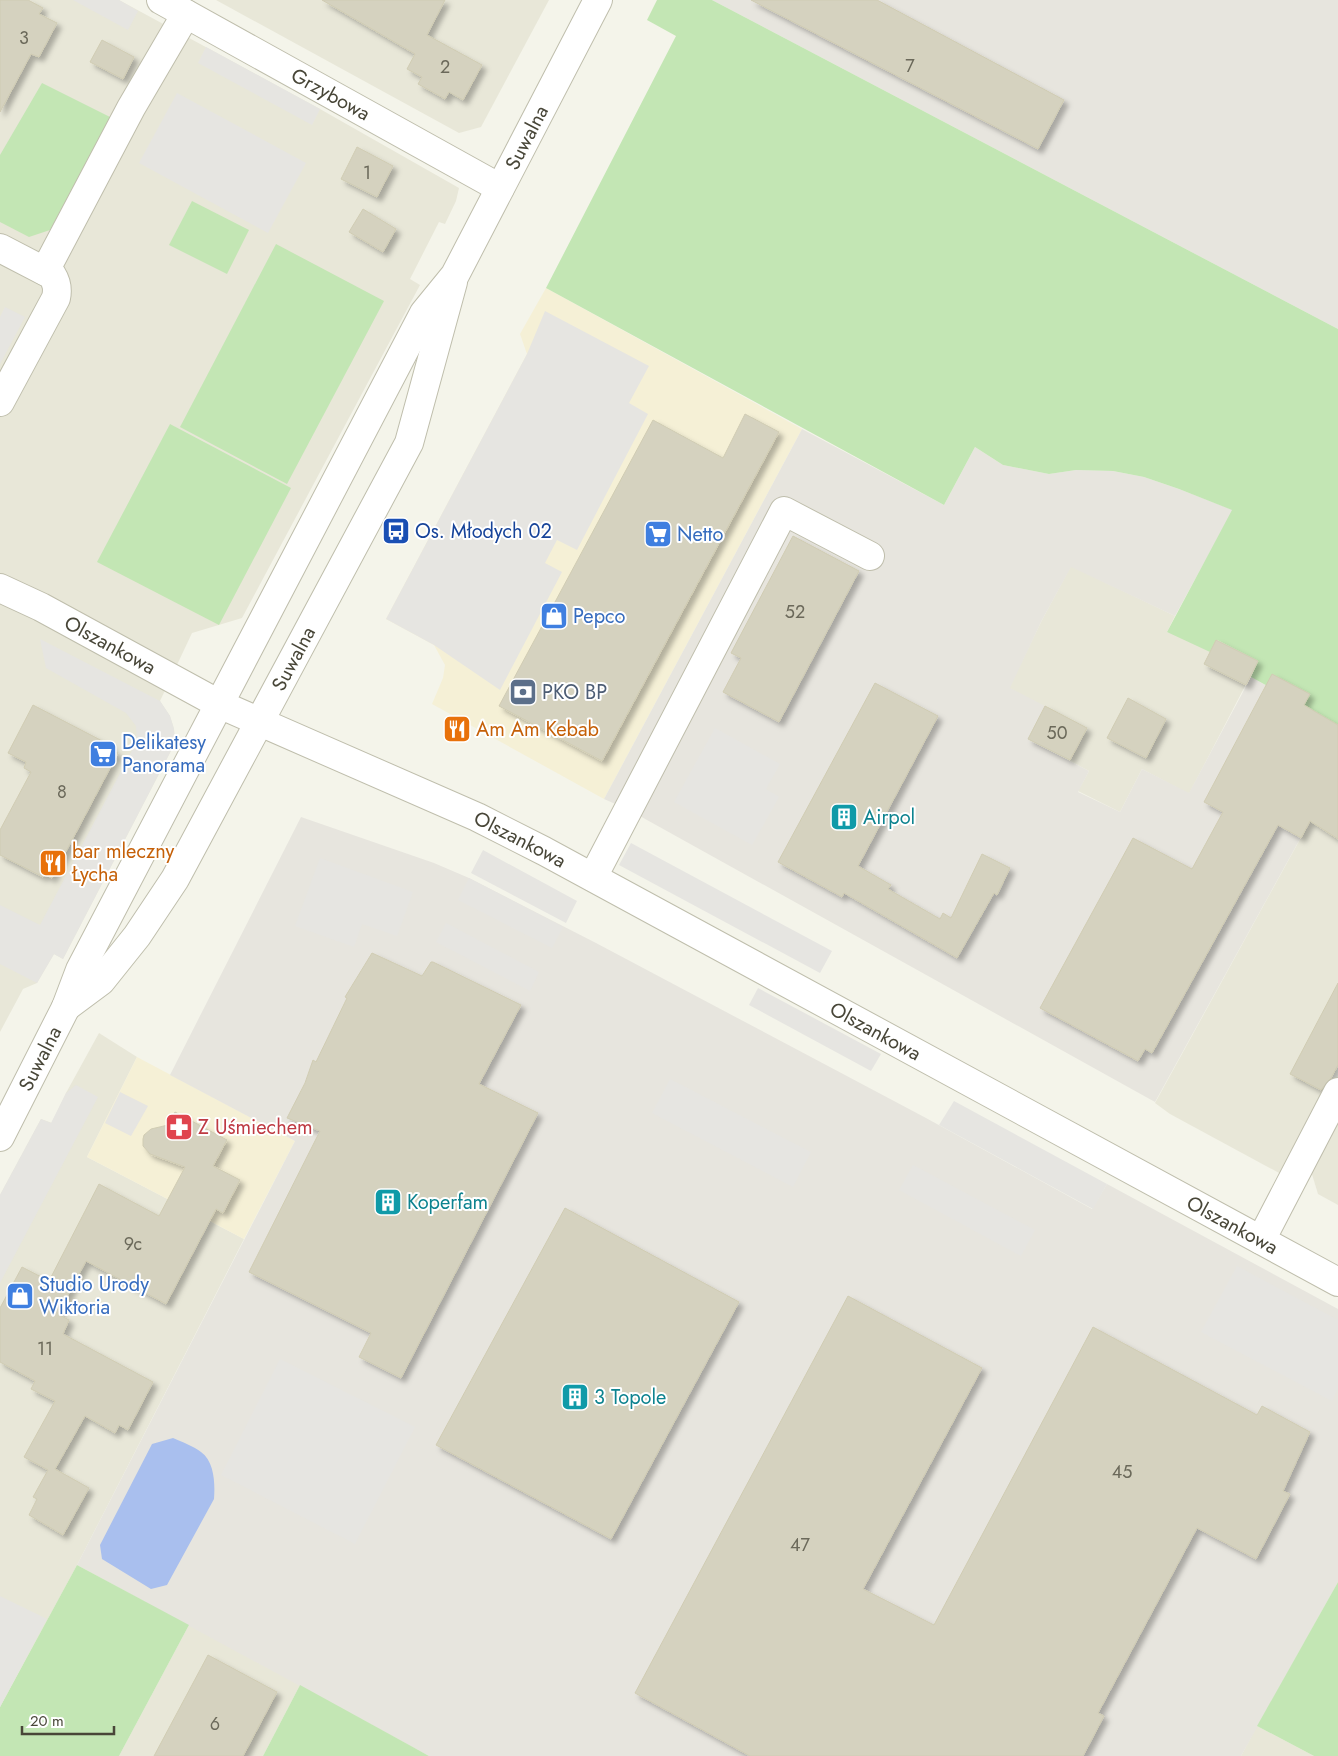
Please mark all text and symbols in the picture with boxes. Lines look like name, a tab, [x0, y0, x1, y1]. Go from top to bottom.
house number: 3	[19, 25, 29, 51]
house number: 7	[905, 53, 915, 79]
house number: 2	[440, 54, 450, 80]
street label: Grzybowa	[286, 60, 376, 128]
street label: Suwalna	[498, 100, 555, 175]
house number: 1	[363, 160, 371, 186]
bus stop icon: Os. Młodych 02	[381, 516, 411, 546]
place label: Os. Młodych 02	[415, 517, 552, 546]
supermarket icon: Netto	[643, 519, 673, 549]
place label: Netto	[677, 520, 723, 549]
house number: 52	[785, 599, 805, 625]
shop icon: Pepco	[539, 601, 569, 631]
place label: Pepco	[573, 602, 626, 631]
street label: Olszankowa	[59, 608, 161, 681]
street label: Suwalna	[264, 621, 323, 696]
bank icon: PKO BP	[508, 677, 538, 707]
place label: PKO BP	[542, 678, 607, 707]
restaurant icon: Am Am Kebab	[442, 714, 472, 744]
place label: Am Am Kebab	[476, 715, 599, 744]
house number: 50	[1047, 720, 1068, 746]
place label: Delikatesy Panorama	[122, 728, 206, 780]
supermarket icon: Delikatesy Panorama	[88, 739, 118, 769]
house number: 8	[57, 779, 67, 805]
building icon: Airpol	[829, 802, 859, 832]
street label: Olszankowa	[469, 803, 571, 875]
place label: Airpol	[863, 803, 915, 832]
place label: bar mleczny Łycha	[71, 837, 175, 889]
restaurant icon: bar mleczny Łycha	[38, 848, 68, 878]
street label: Olszankowa	[825, 994, 927, 1068]
street label: Suwalna	[11, 1021, 68, 1096]
pharmacy icon: Z Uśmiechem	[164, 1112, 194, 1142]
place label: Z Uśmiechem	[198, 1113, 313, 1142]
building icon: Koperfam	[373, 1187, 403, 1217]
place label: Koperfam	[407, 1188, 488, 1217]
street label: Olszankowa	[1181, 1188, 1283, 1261]
house number: 9c	[124, 1231, 142, 1257]
place label: Studio Urody Wiktoria	[39, 1270, 149, 1322]
shop icon: Studio Urody Wiktoria	[5, 1281, 35, 1311]
house number: 11	[37, 1336, 53, 1362]
building icon: 3 Topole	[560, 1382, 590, 1412]
place label: 3 Topole	[594, 1383, 666, 1412]
house number: 45	[1112, 1459, 1132, 1485]
house number: 47	[790, 1532, 811, 1558]
scale bar	[22, 1704, 115, 1736]
text: 20 m	[30, 1710, 64, 1732]
house number: 6	[210, 1711, 220, 1737]

